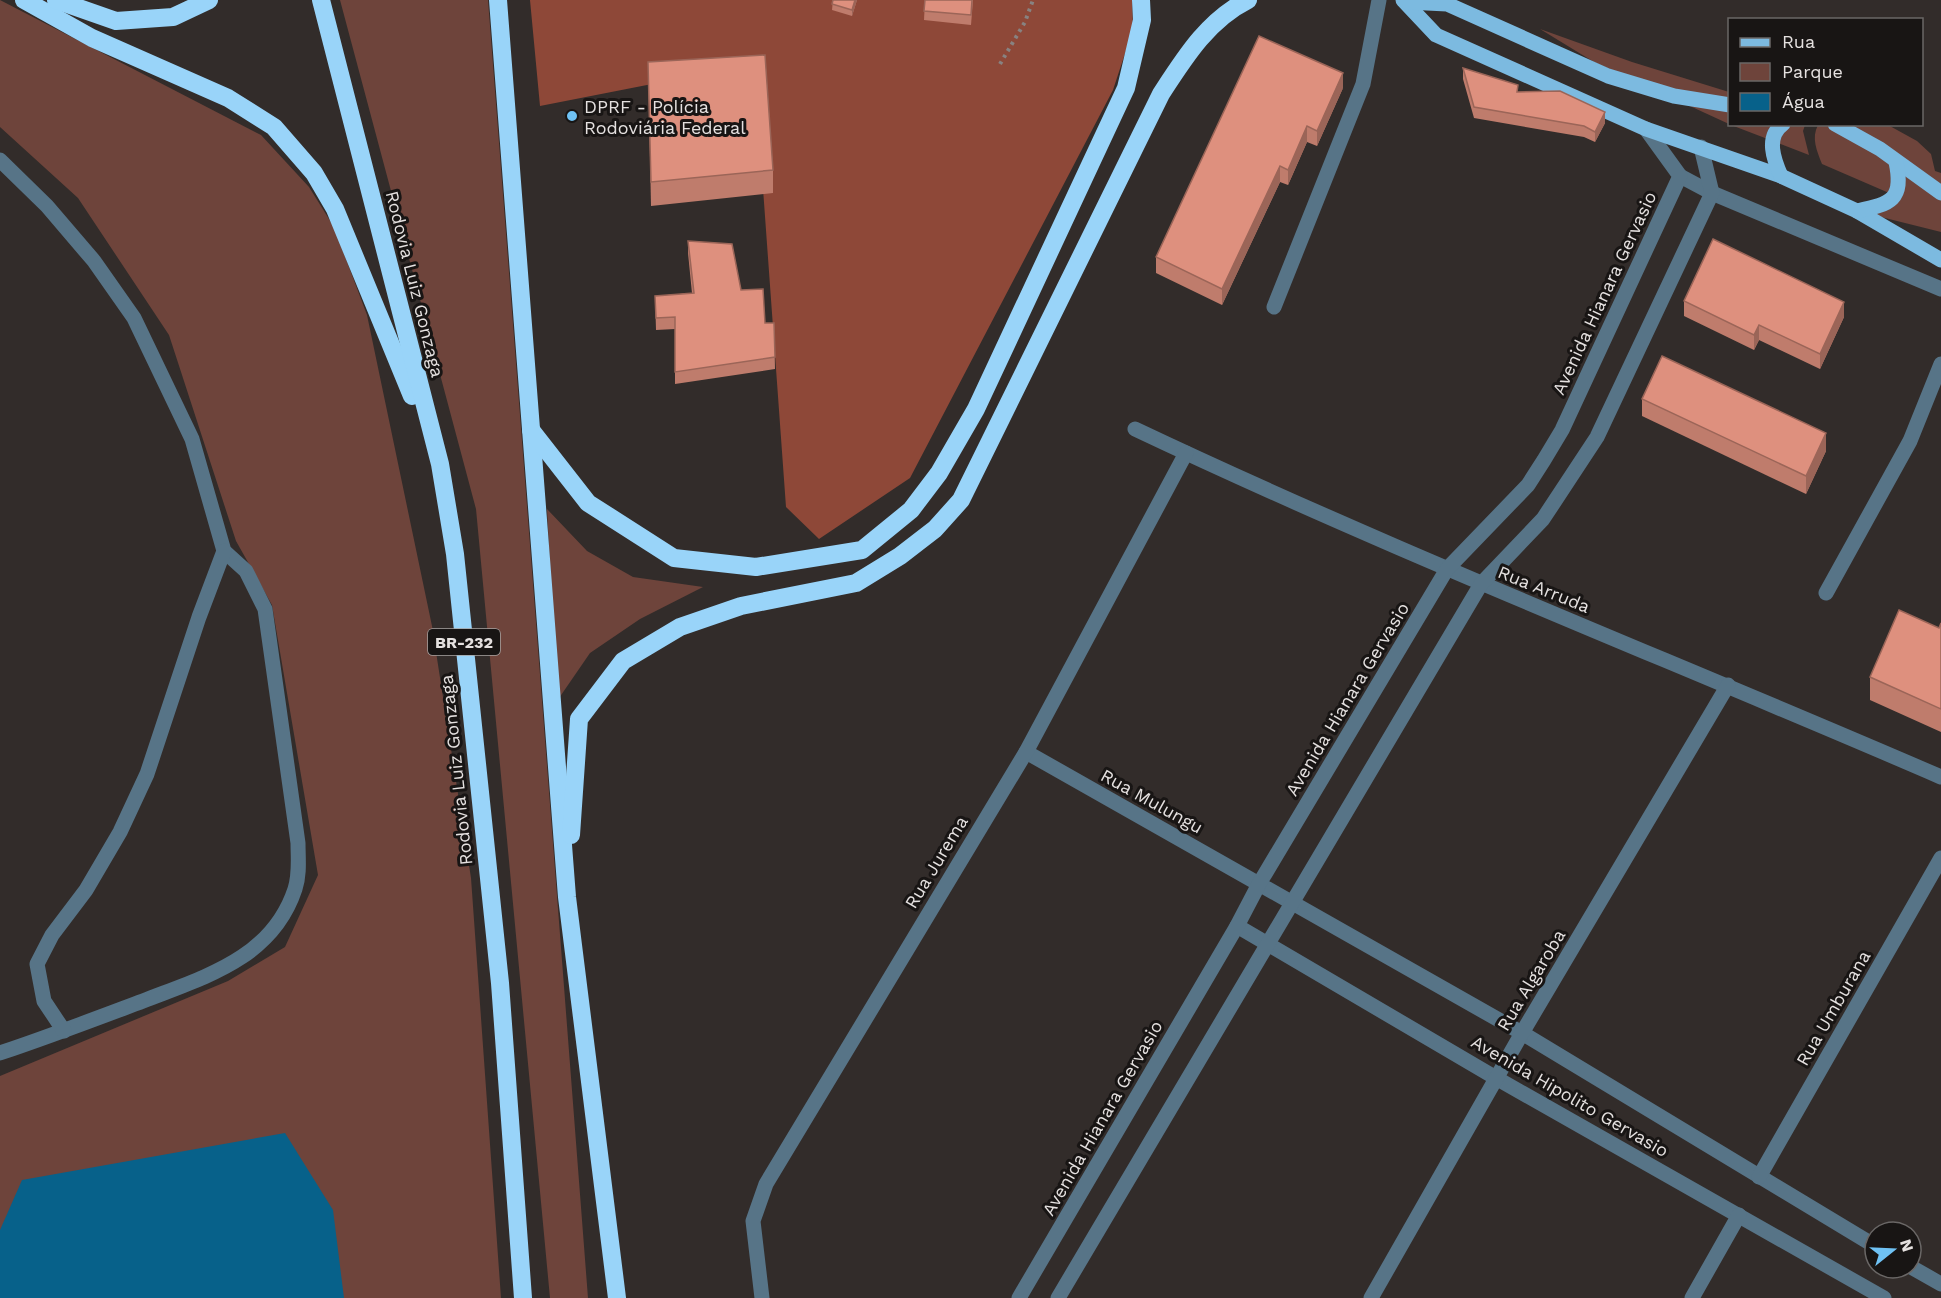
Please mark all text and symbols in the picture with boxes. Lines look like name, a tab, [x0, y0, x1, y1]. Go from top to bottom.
legend	[1728, 18, 1923, 126]
text: Rua	[1782, 31, 1815, 52]
text: Parque	[1782, 61, 1843, 82]
text: Água	[1782, 91, 1825, 112]
place label: DPRF - Polícia Rodoviária Federal	[584, 96, 746, 138]
marker: DPRF - Polícia Rodoviária Federal	[565, 109, 579, 123]
street label: Avenida Hianara Gervasio	[1548, 188, 1660, 398]
street label: Rodovia Luiz Gonzaga	[382, 189, 448, 379]
street label: Rua Arruda	[1495, 561, 1593, 617]
street label: Avenida Hianara Gervasio	[1281, 599, 1413, 799]
road number: BR-232	[428, 629, 500, 655]
street label: Rodovia Luiz Gonzaga	[436, 674, 476, 866]
street label: Rua Mulungu	[1097, 764, 1207, 838]
street label: Rua Jurema	[900, 812, 972, 912]
street label: Rua Algaroba	[1492, 925, 1570, 1035]
street label: Rua Umburana	[1792, 947, 1874, 1069]
street label: Avenida Hianara Gervasio	[1037, 1017, 1167, 1219]
street label: Avenida Hipolito Gervasio	[1468, 1031, 1672, 1161]
north arrow	[1863, 1220, 1923, 1280]
text: N	[1896, 1237, 1918, 1254]

